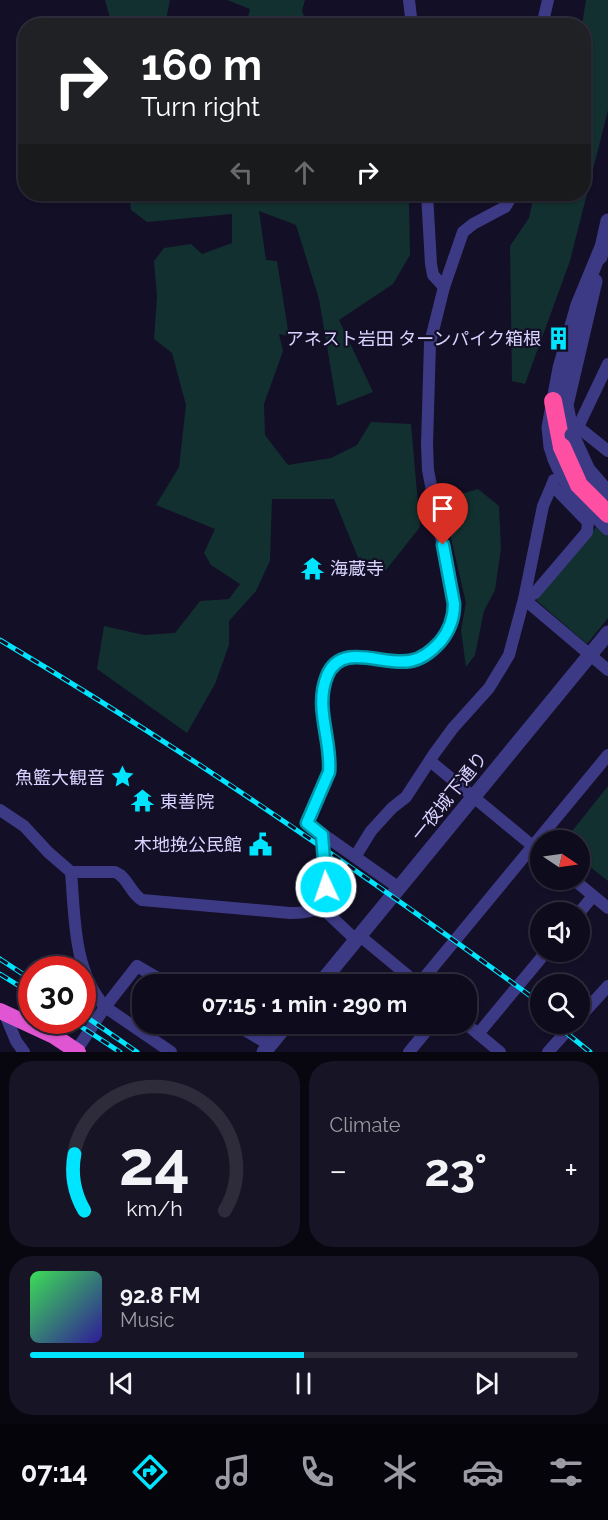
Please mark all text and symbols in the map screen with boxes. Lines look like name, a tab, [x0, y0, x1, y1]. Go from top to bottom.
text: 160 m	[141, 41, 262, 90]
icon: right	[42, 42, 120, 120]
text: Turn right	[141, 91, 260, 122]
icon: left	[225, 156, 258, 189]
icon: ahead	[288, 156, 321, 189]
icon: right	[351, 156, 384, 189]
building icon: アネスト岩田 ターンパイク箱根	[546, 325, 572, 351]
place label: アネスト岩田 ターンパイク箱根	[286, 328, 541, 349]
pin	[417, 483, 468, 545]
icon: arrive	[426, 492, 459, 525]
temple icon: 海蔵寺	[299, 555, 325, 581]
place label: 海蔵寺	[330, 558, 384, 579]
street label: 一夜城下通り	[407, 747, 491, 845]
place icon: 魚籃大観音	[110, 764, 136, 790]
place label: 魚籃大観音	[15, 767, 105, 788]
temple icon: 東善院	[129, 788, 155, 814]
place label: 東善院	[160, 791, 214, 812]
north arrow	[530, 830, 590, 890]
map controls	[530, 830, 590, 1034]
public building icon: 木地挽公民館	[247, 831, 273, 857]
place label: 木地挽公民館	[134, 834, 242, 855]
position arrow	[294, 855, 358, 919]
button: sound	[530, 902, 590, 962]
speed limit sign: 30	[18, 956, 96, 1034]
button: search	[530, 974, 590, 1034]
text: 07:15 · 1 min · 290 m	[202, 991, 407, 1017]
text: Climate	[330, 1113, 401, 1137]
text: 24	[119, 1126, 190, 1200]
text: 23°	[425, 1144, 487, 1197]
text: −	[330, 1151, 347, 1190]
text: +	[564, 1151, 578, 1190]
text: km/h	[126, 1196, 183, 1221]
text: 92.8 FM	[120, 1282, 201, 1308]
text: Music	[120, 1308, 174, 1332]
icon: previous	[105, 1367, 138, 1400]
icon: pause	[287, 1367, 320, 1400]
icon: next	[470, 1367, 503, 1400]
icon: directions	[129, 1451, 171, 1493]
icon: music	[212, 1451, 254, 1493]
icon: phone	[296, 1451, 338, 1493]
icon: climate	[379, 1451, 421, 1493]
icon: car	[462, 1451, 504, 1493]
icon: filters	[545, 1451, 587, 1493]
text: 07:14	[21, 1457, 88, 1488]

